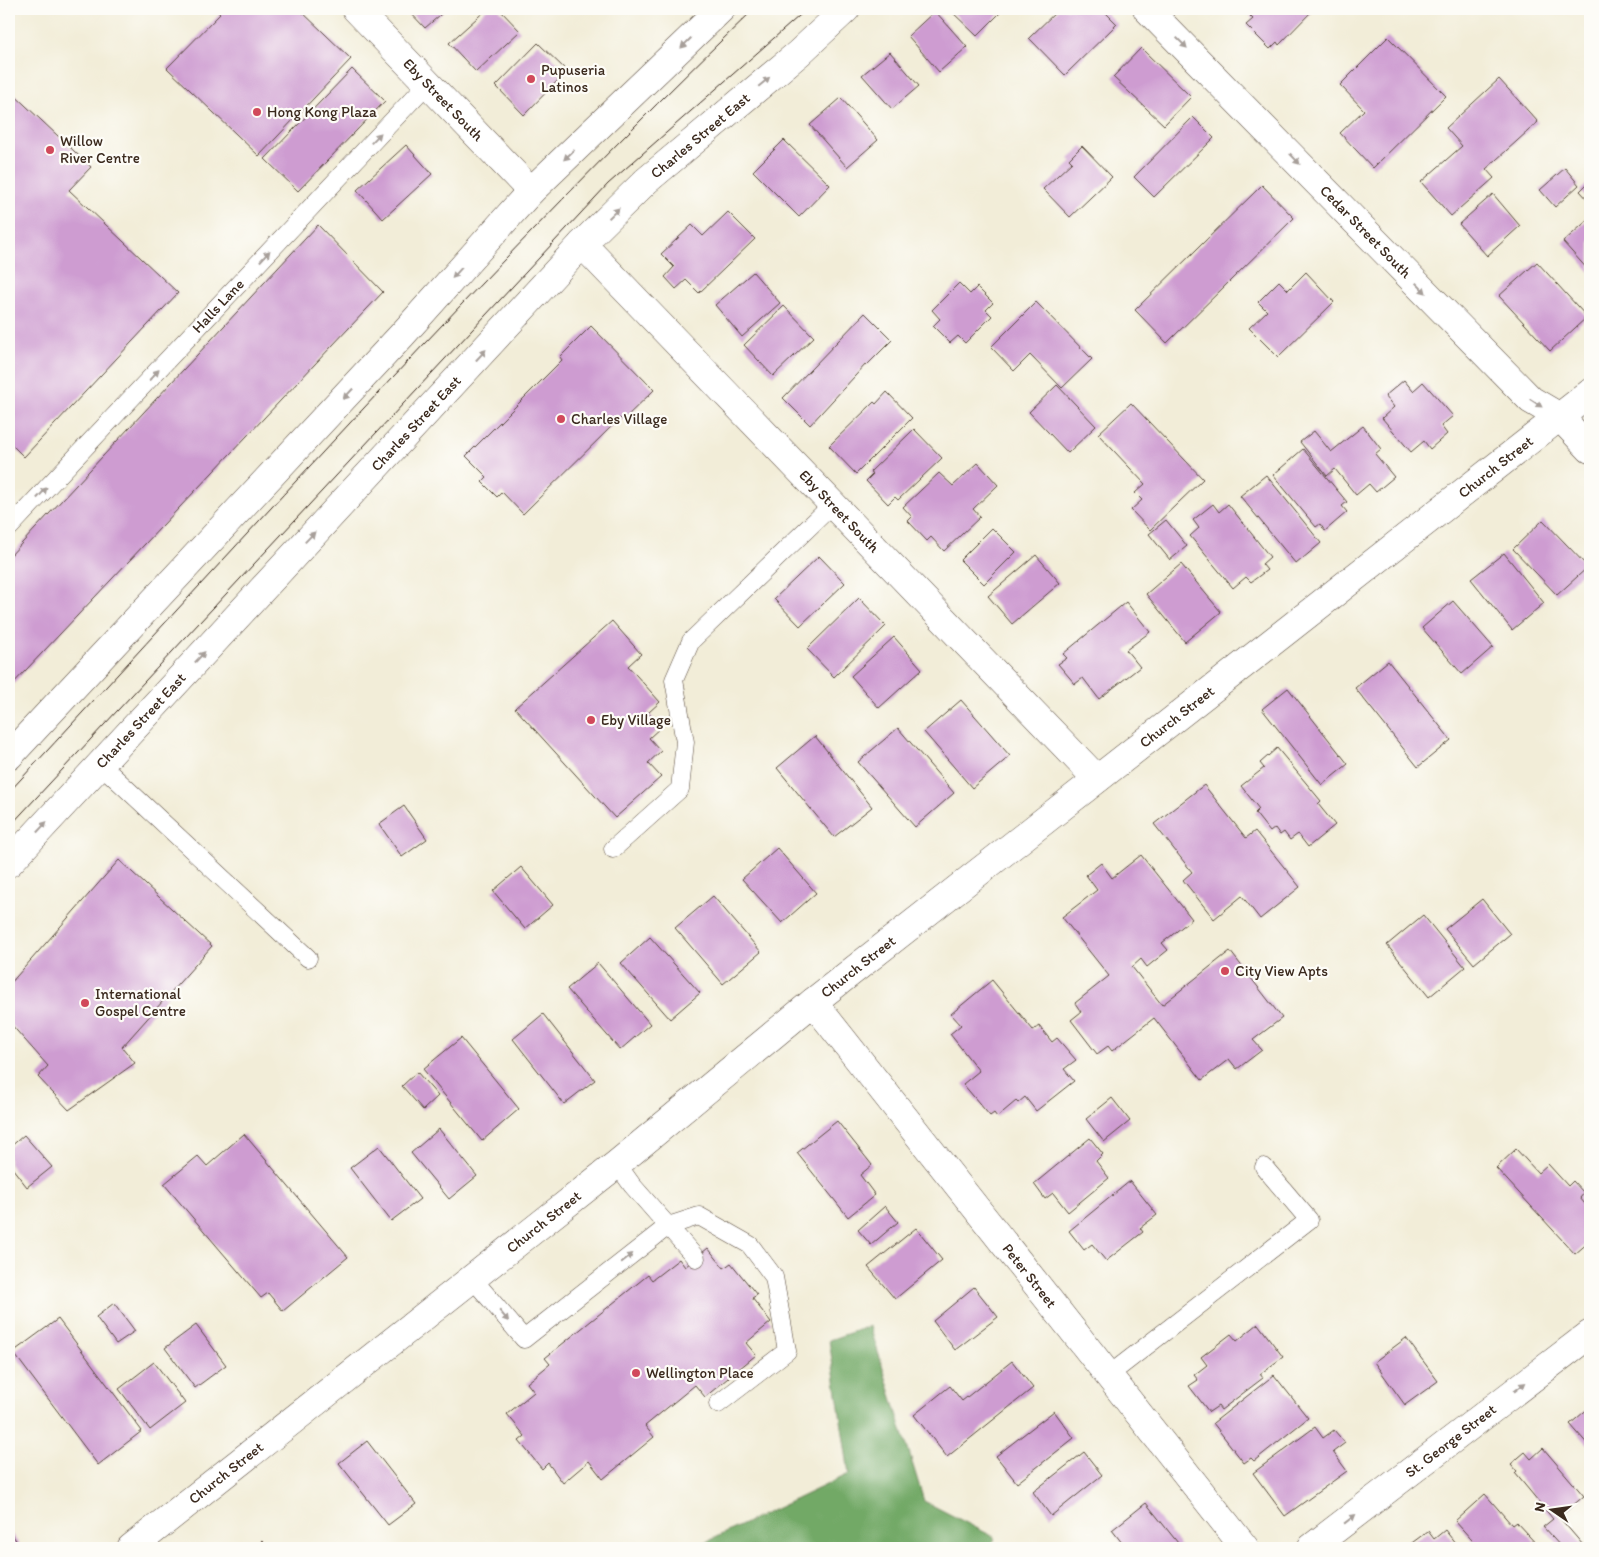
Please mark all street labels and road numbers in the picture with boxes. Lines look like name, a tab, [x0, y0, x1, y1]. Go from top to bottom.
street label: Eby Street South	[399, 55, 487, 145]
street label: Charles Street East	[647, 89, 754, 182]
street label: Cedar Street South	[1316, 181, 1415, 282]
street label: Halls Lane	[188, 275, 248, 337]
street label: Charles Street East	[367, 371, 465, 475]
street label: Church Street	[1455, 432, 1537, 502]
street label: Eby Street South	[795, 466, 883, 556]
street label: Charles Street East	[92, 669, 190, 772]
street label: Church Street	[1136, 682, 1218, 752]
street label: Church Street	[817, 932, 899, 1002]
street label: Church Street	[503, 1187, 585, 1257]
street label: Peter Street	[999, 1240, 1061, 1312]
street label: St. George Street	[1402, 1400, 1500, 1481]
street label: Church Street	[185, 1438, 267, 1508]

